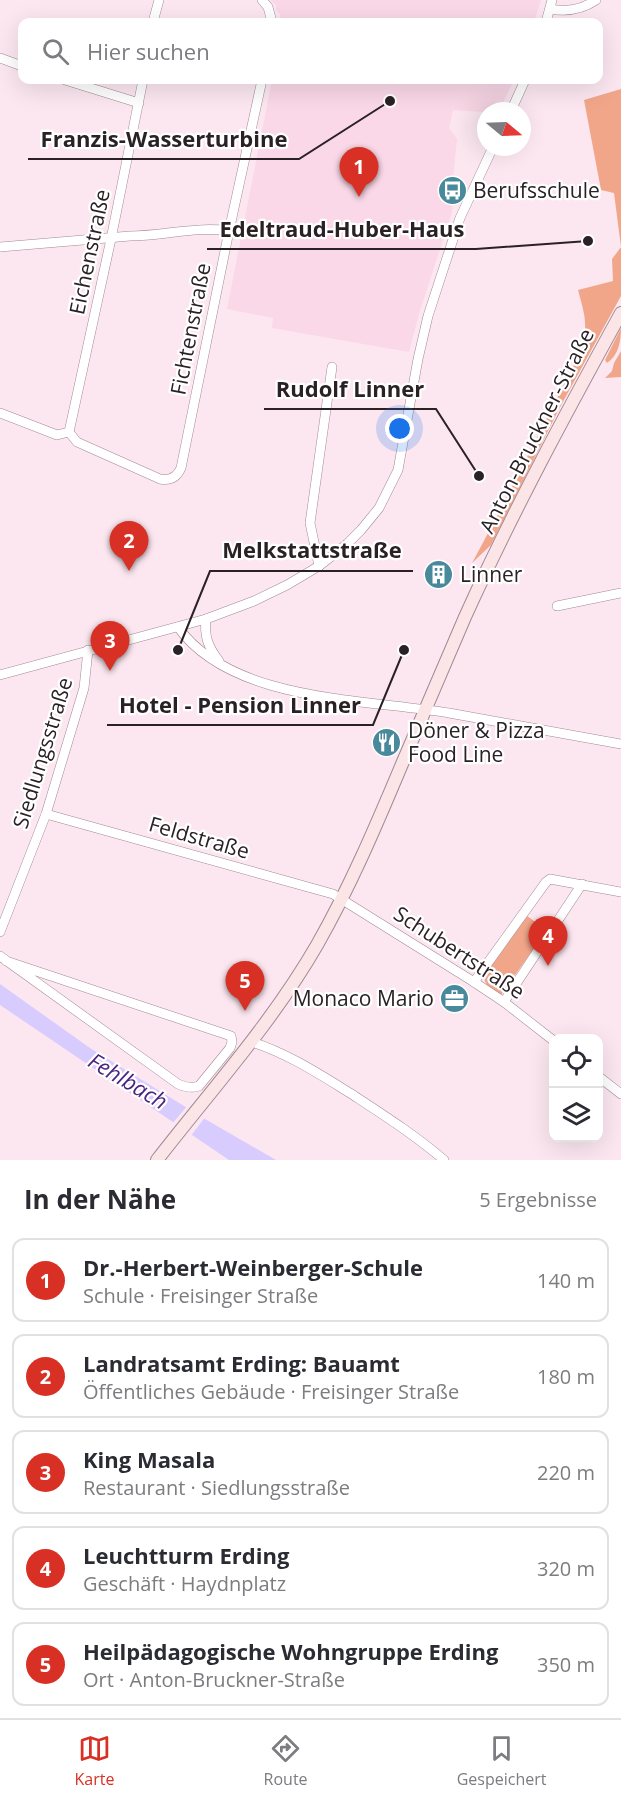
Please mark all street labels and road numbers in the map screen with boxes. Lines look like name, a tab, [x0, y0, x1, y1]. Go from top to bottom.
street label: Eichenstraße	[62, 187, 116, 317]
street label: Fichtenstraße	[164, 260, 217, 397]
street label: Anton-Bruckner-Straße	[472, 323, 600, 538]
street label: Siedlungsstraße	[6, 674, 78, 832]
street label: Feldstraße	[146, 809, 253, 865]
street label: Schubertstraße	[389, 899, 530, 1005]

